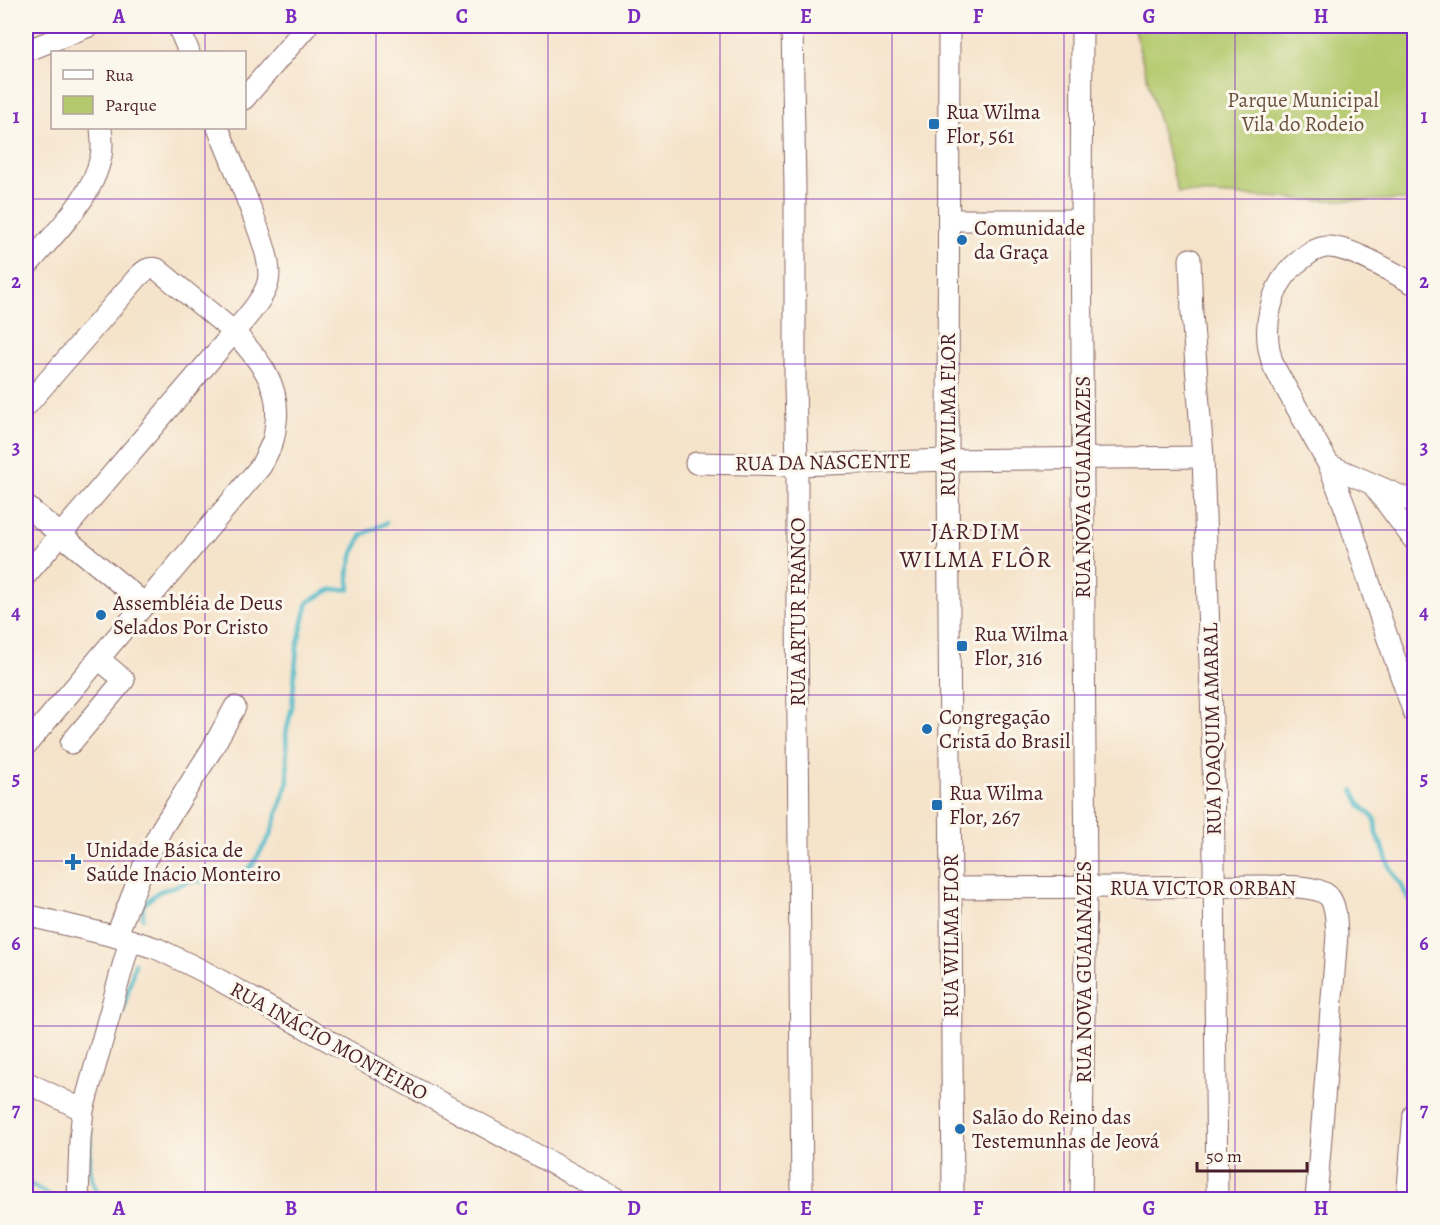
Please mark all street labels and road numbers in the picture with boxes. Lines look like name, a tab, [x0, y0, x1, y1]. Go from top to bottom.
street label: RUA WILMA FLOR	[934, 333, 962, 497]
street label: RUA NOVA GUAIANAZES	[1069, 376, 1097, 598]
street label: RUA DA NASCENTE	[735, 446, 911, 478]
street label: RUA ARTUR FRANCO	[784, 517, 812, 707]
street label: RUA JOAQUIM AMARAL	[1196, 622, 1228, 836]
street label: RUA WILMA FLOR	[937, 854, 965, 1018]
street label: RUA NOVA GUAIANAZES	[1070, 861, 1098, 1083]
street label: RUA VICTOR ORBAN	[1110, 874, 1296, 902]
street label: RUA INÁCIO MONTEIRO	[225, 975, 433, 1107]

